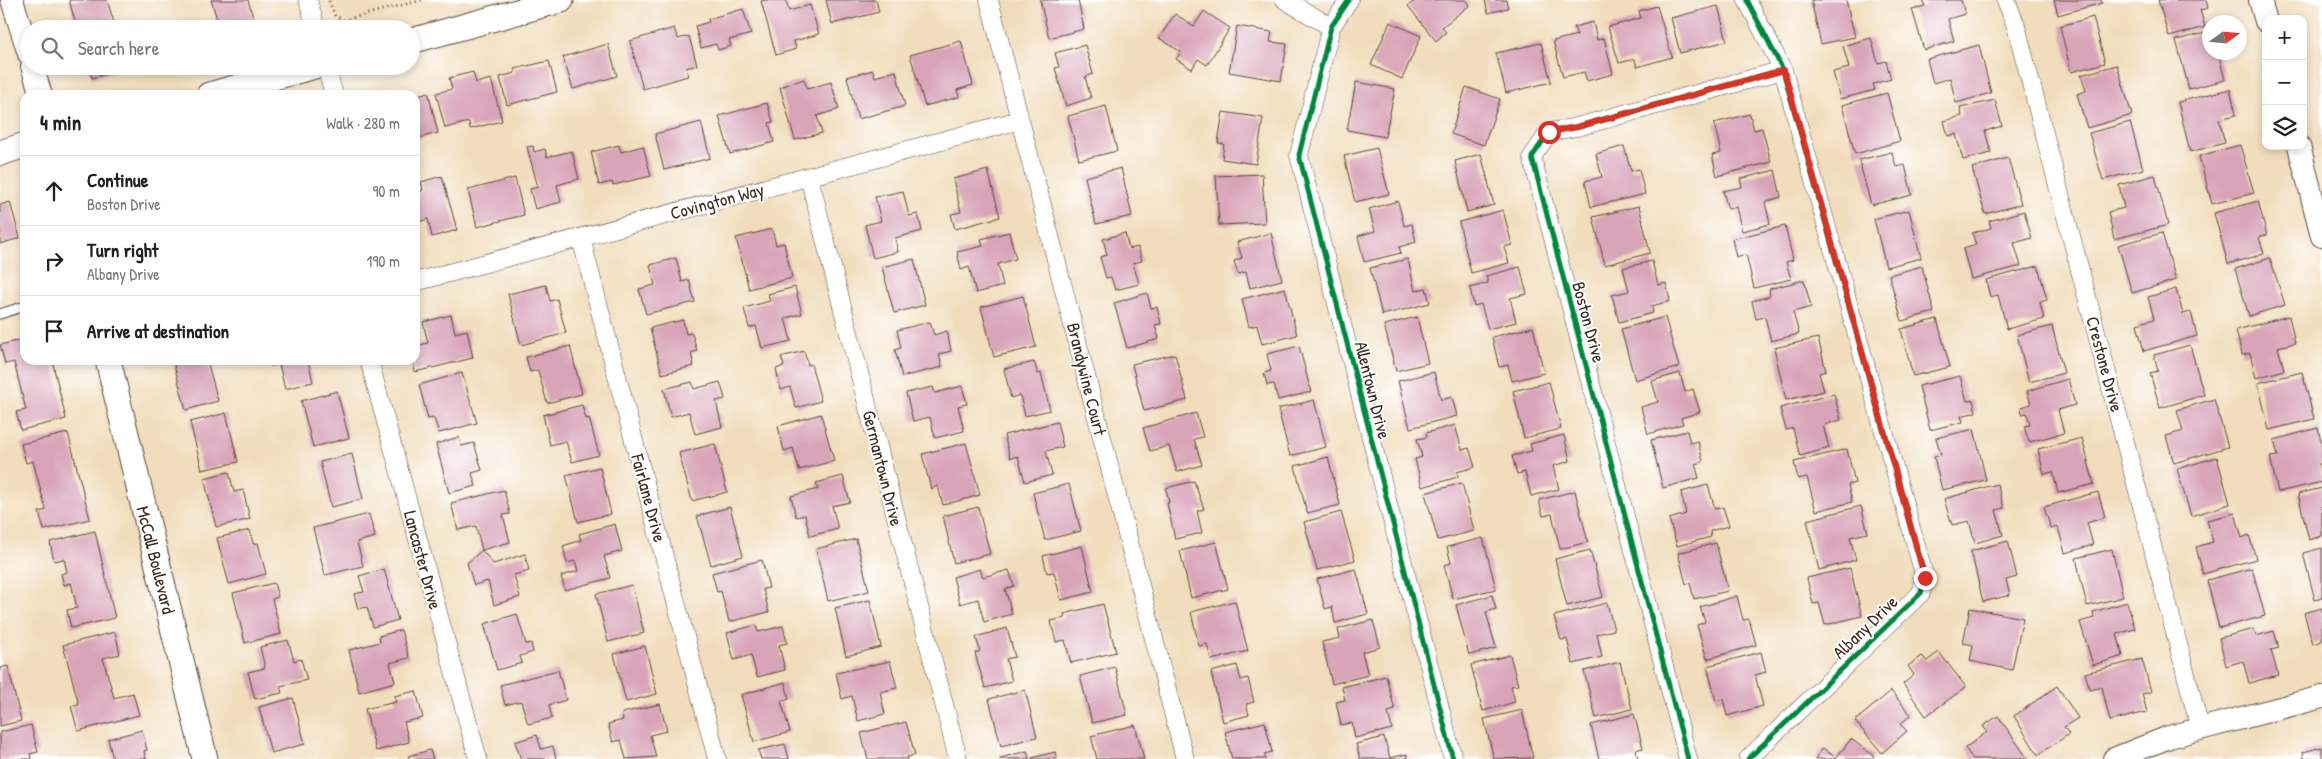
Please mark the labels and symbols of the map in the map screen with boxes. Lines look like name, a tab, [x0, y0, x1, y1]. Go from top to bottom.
north arrow	[2202, 15, 2247, 60]
route start	[1538, 121, 1561, 144]
street label: Covington Way	[667, 176, 767, 225]
street label: Boston Drive	[1566, 279, 1612, 365]
street label: Crestone Drive	[2080, 314, 2130, 414]
street label: Brandywine Court	[1061, 320, 1113, 439]
street label: Allentown Drive	[1349, 339, 1397, 441]
street label: Germantown Drive	[857, 408, 909, 528]
street label: Fairlane Drive	[625, 450, 673, 545]
street label: McCall Boulevard	[131, 503, 181, 617]
street label: Lancaster Drive	[398, 508, 448, 612]
route end	[1914, 567, 1937, 590]
street label: Albany Drive	[1827, 590, 1903, 664]

